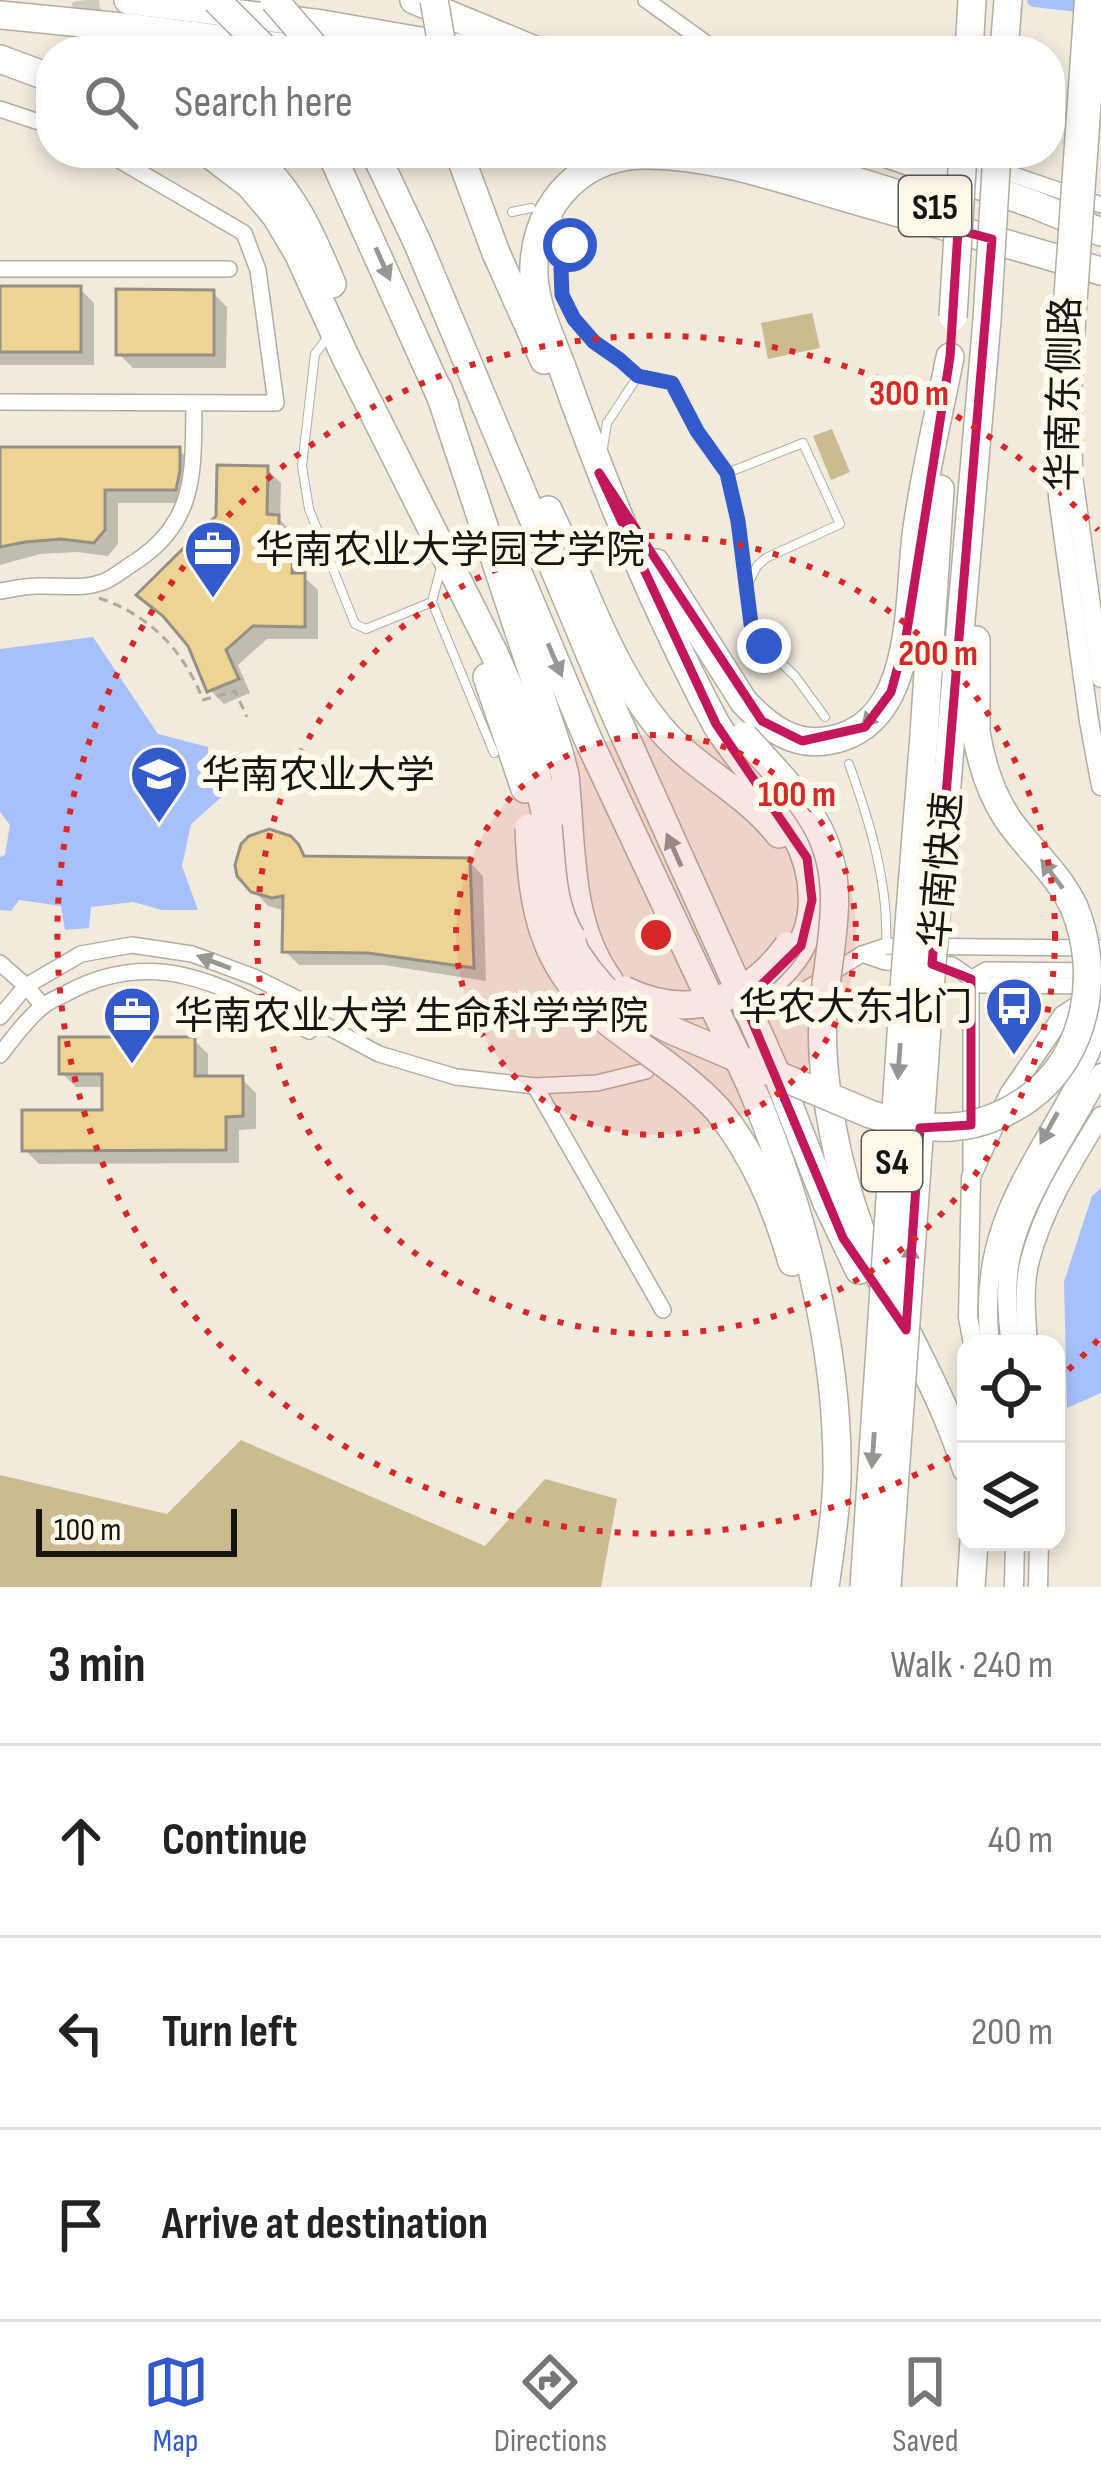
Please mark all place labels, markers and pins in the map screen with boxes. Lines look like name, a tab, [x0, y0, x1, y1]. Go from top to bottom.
office icon: 华南农业大学园艺学院	[182, 518, 244, 600]
place label: 华南农业大学园艺学院	[255, 528, 645, 575]
school or university icon: 华南农业大学	[128, 743, 190, 825]
place label: 华南农业大学	[201, 753, 435, 800]
centre of rings	[635, 914, 677, 956]
bus stop icon: 华农大东北门	[983, 975, 1045, 1057]
office icon: 华南农业大学 生命科学学院	[101, 984, 163, 1066]
place label: 华农大东北门	[738, 985, 972, 1032]
place label: 华南农业大学 生命科学学院	[174, 994, 648, 1041]

